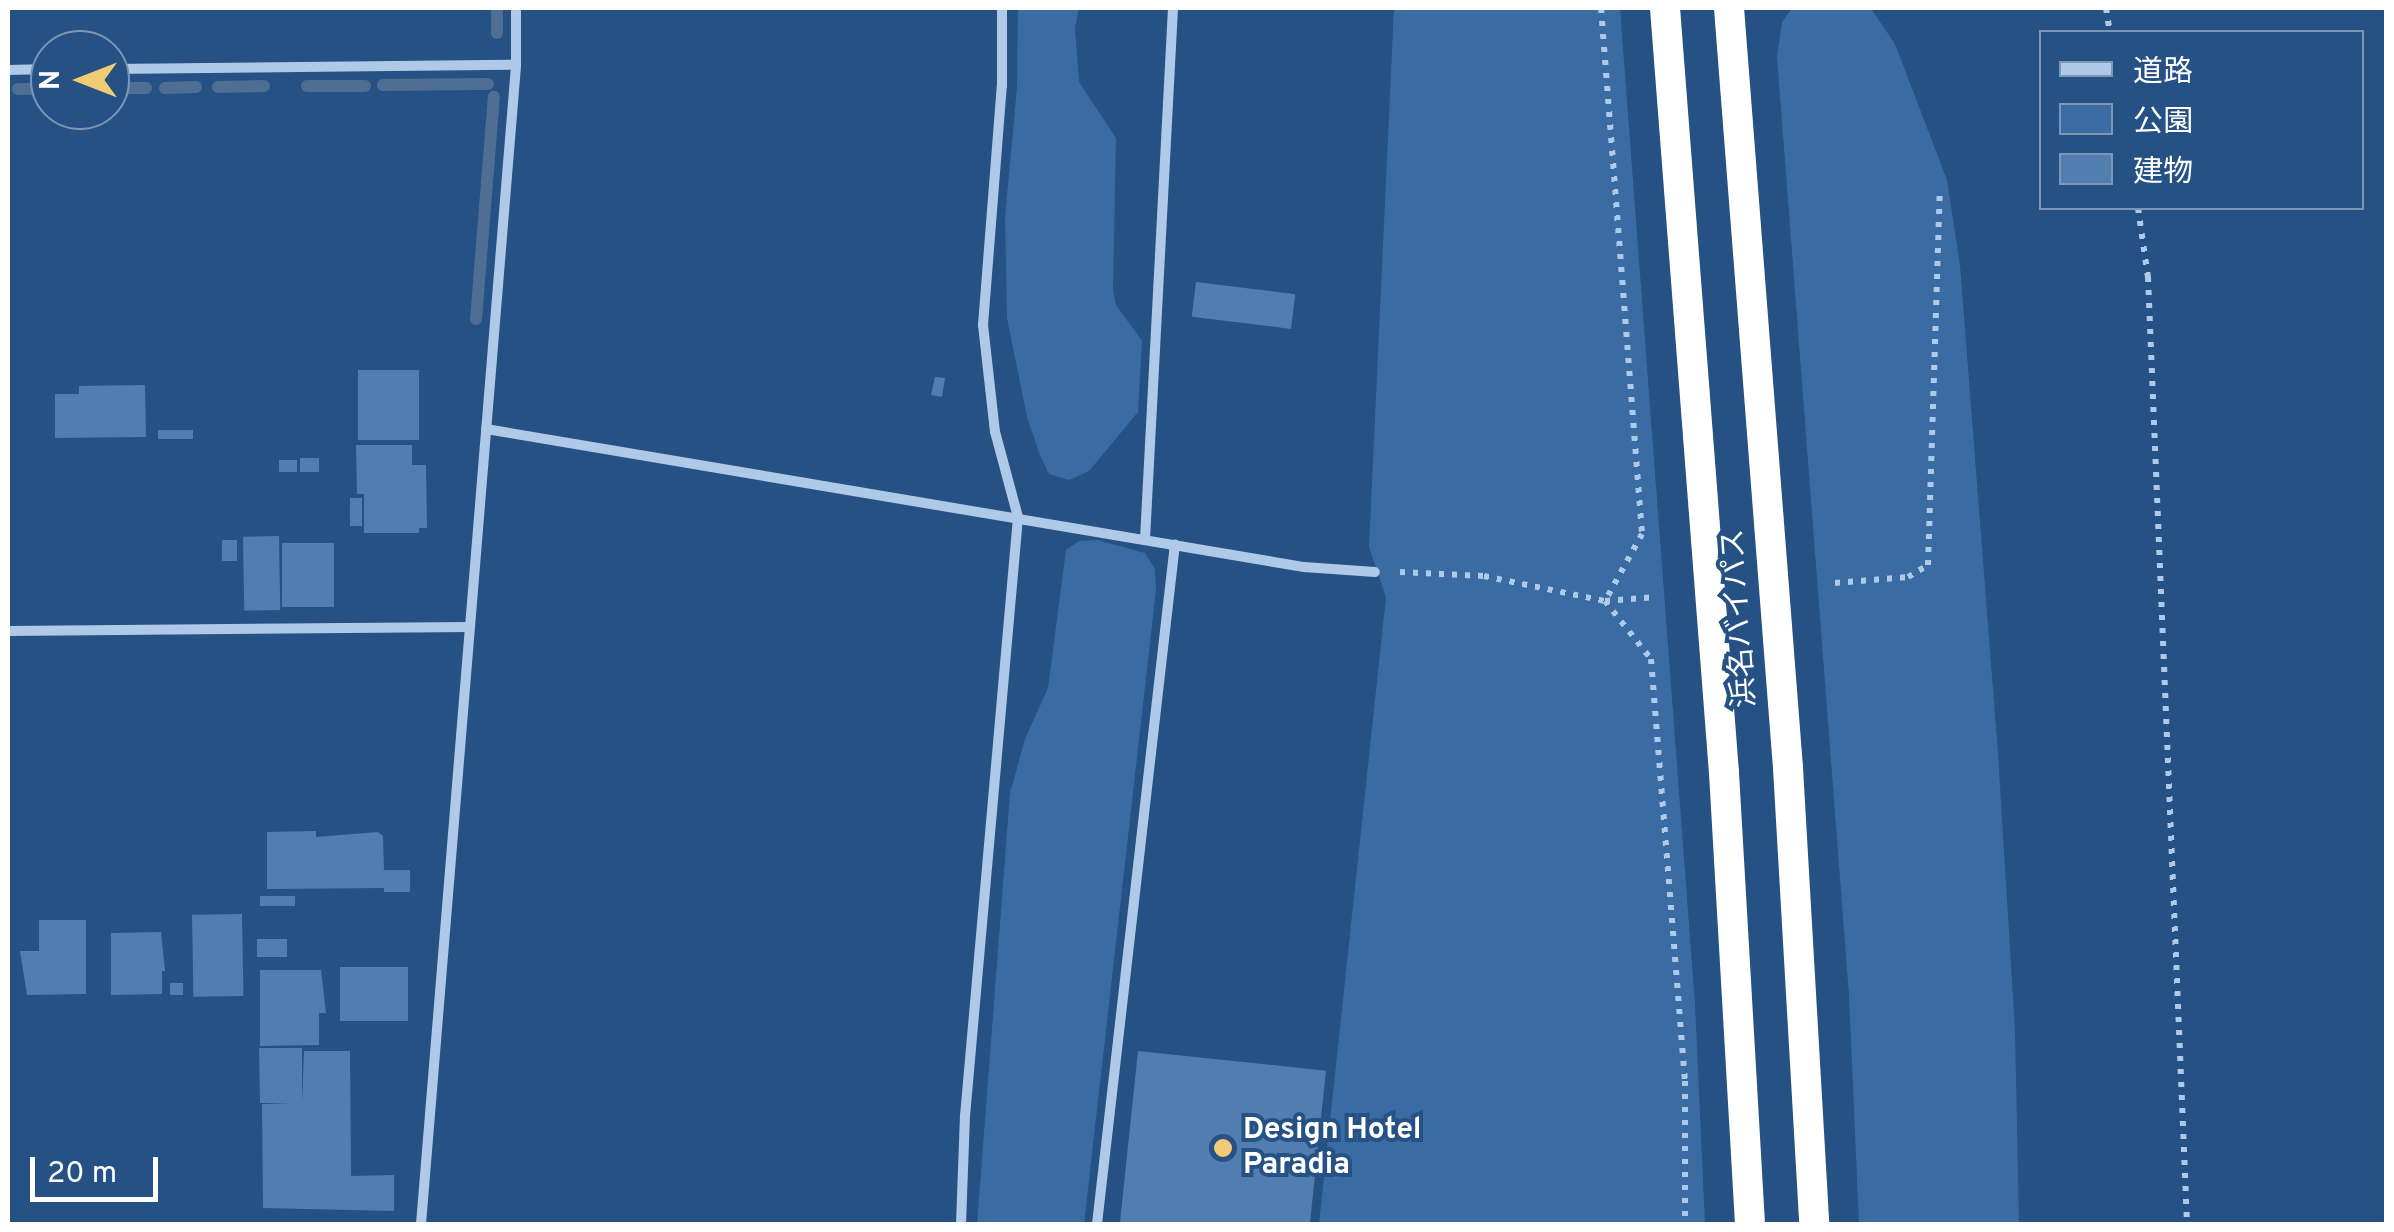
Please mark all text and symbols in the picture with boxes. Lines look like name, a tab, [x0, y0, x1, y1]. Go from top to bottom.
north arrow	[30, 30, 130, 130]
legend	[2039, 30, 2364, 210]
text: 道路	[2133, 55, 2193, 92]
text: N	[34, 70, 70, 90]
text: 公園	[2133, 105, 2193, 142]
text: 建物	[2133, 155, 2193, 192]
street label: 浜名バイパス	[1717, 527, 1765, 709]
place label: Design Hotel Paradia	[1243, 1113, 1422, 1184]
scale bar	[35, 1137, 162, 1199]
marker: Design Hotel Paradia	[1212, 1137, 1234, 1159]
text: 20 m	[47, 1156, 117, 1193]

